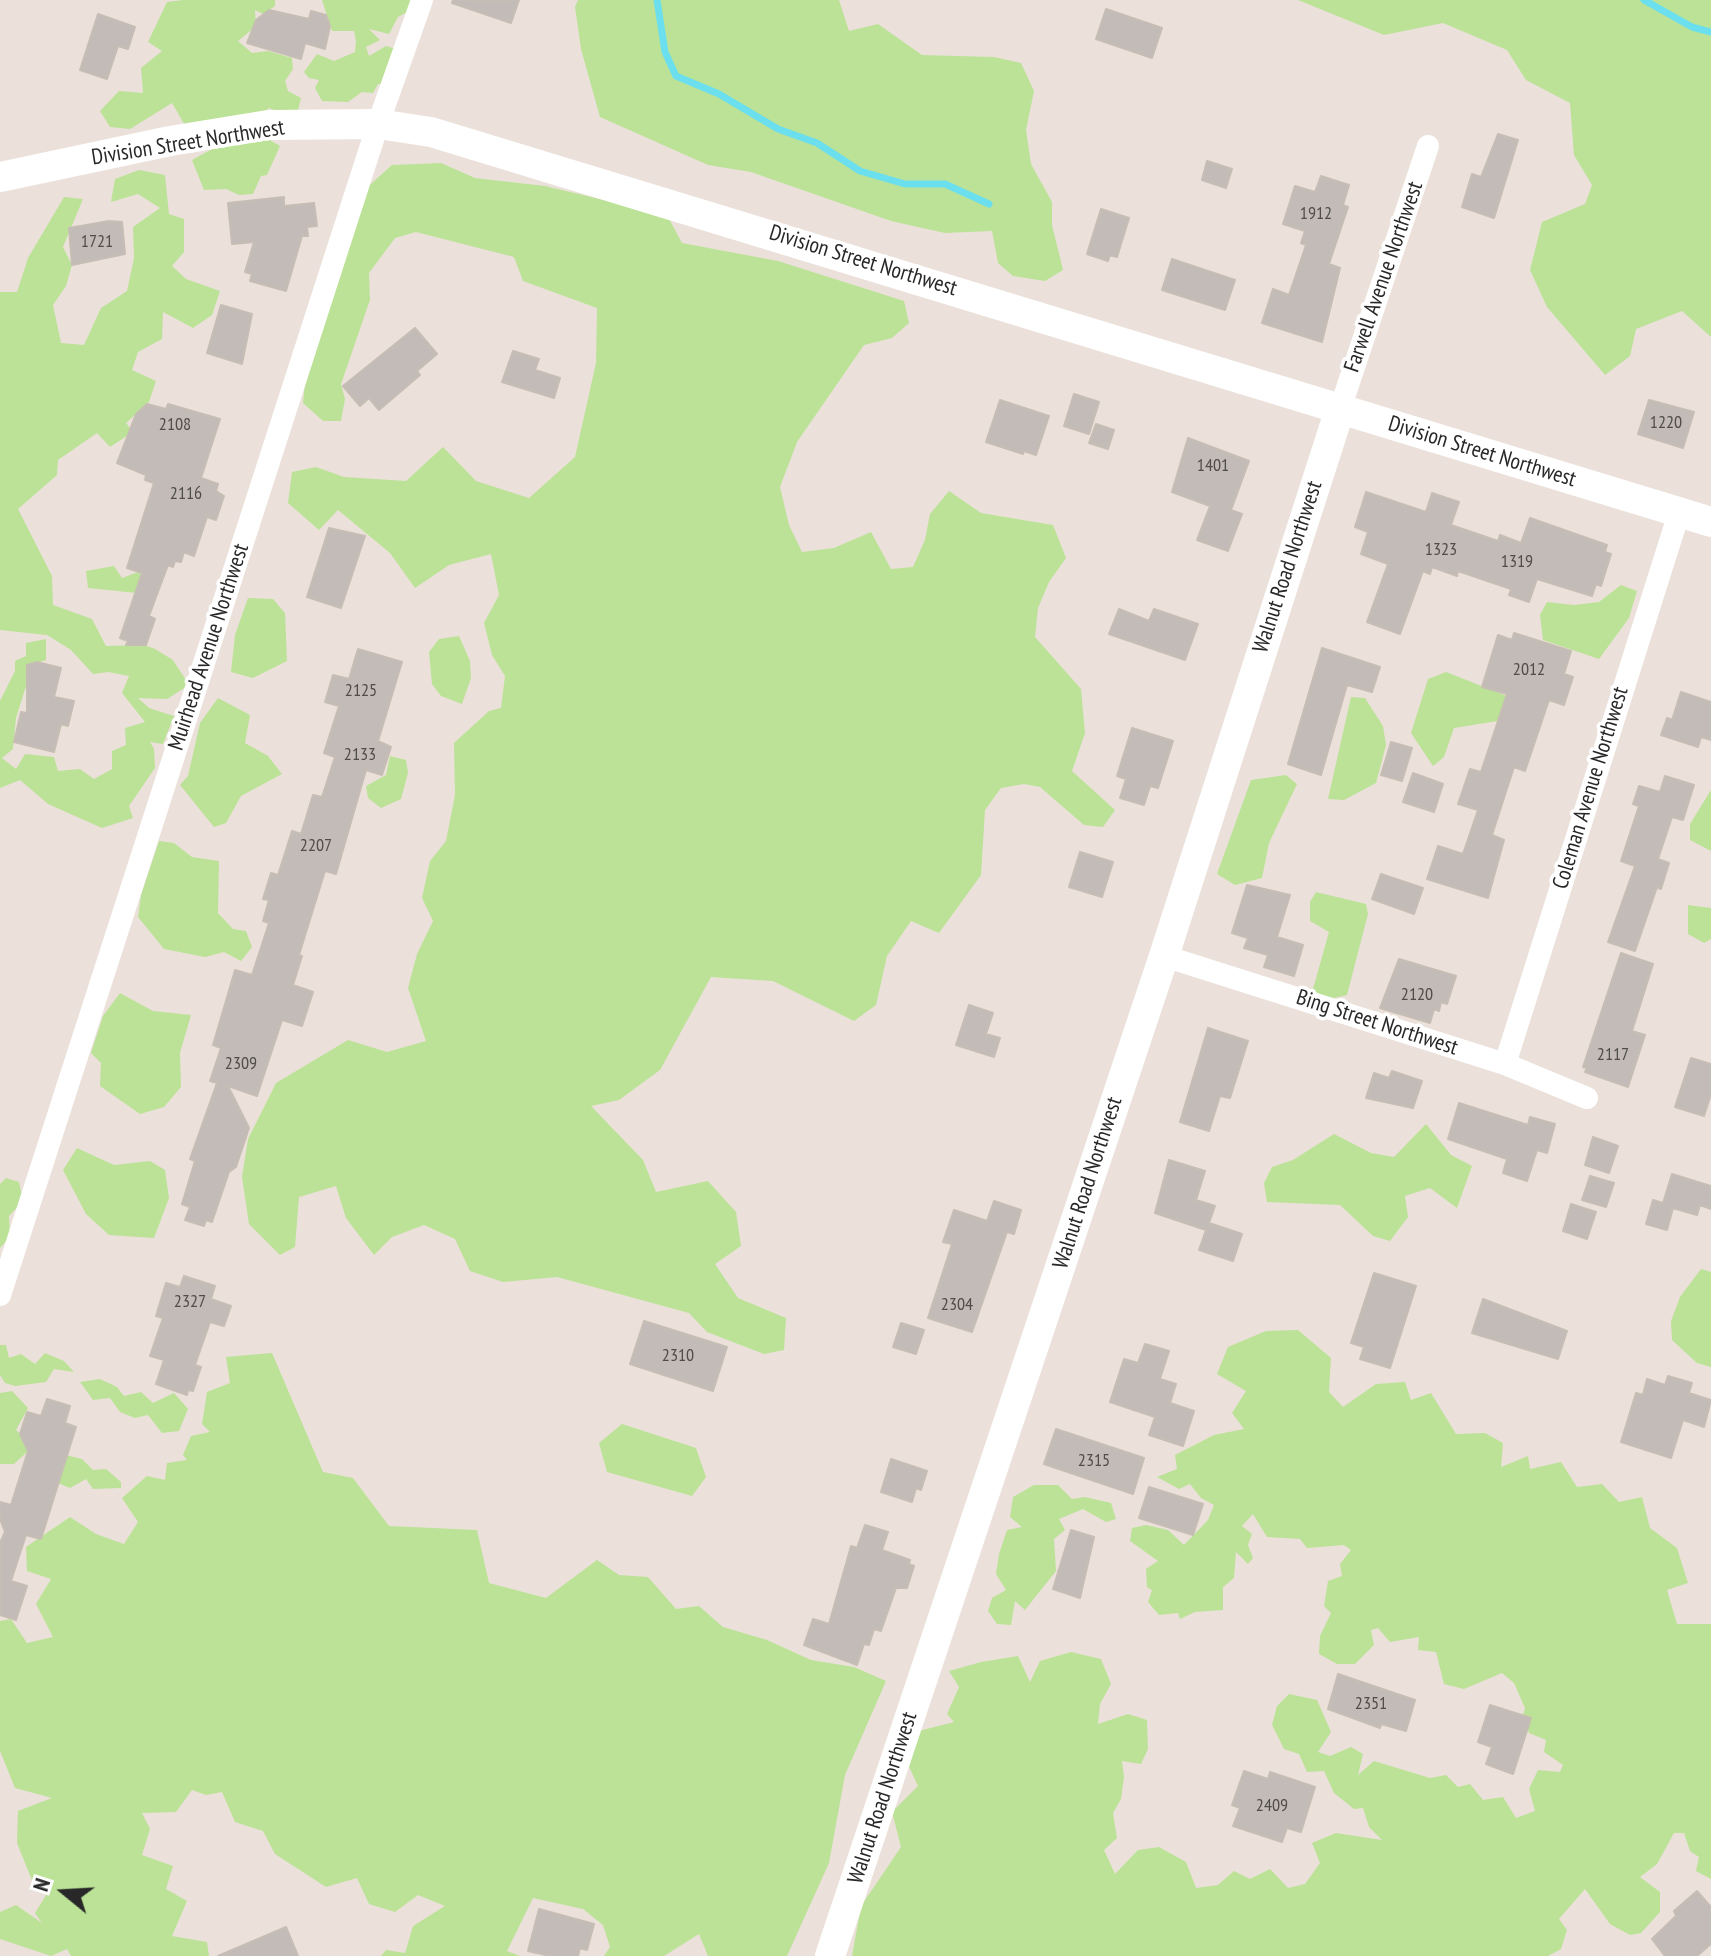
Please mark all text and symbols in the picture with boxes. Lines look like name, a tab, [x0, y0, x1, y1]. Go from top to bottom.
street label: Division Street Northwest	[90, 115, 286, 171]
street label: Farwell Avenue Northwest	[1339, 178, 1429, 376]
house number: 1912	[1300, 203, 1332, 225]
street label: Division Street Northwest	[766, 220, 960, 302]
house number: 1721	[81, 231, 113, 253]
street label: Division Street Northwest	[1385, 411, 1579, 493]
house number: 1220	[1650, 412, 1682, 434]
house number: 2108	[159, 414, 191, 436]
house number: 1401	[1197, 455, 1229, 477]
street label: Walnut Road Northwest	[1248, 478, 1328, 656]
house number: 2116	[170, 483, 202, 505]
house number: 1323	[1425, 539, 1457, 561]
street label: Muirhead Avenue Northwest	[163, 540, 255, 754]
house number: 1319	[1501, 551, 1533, 573]
house number: 2012	[1513, 659, 1545, 681]
house number: 2125	[345, 680, 377, 702]
street label: Coleman Avenue Northwest	[1548, 684, 1634, 892]
house number: 2133	[344, 744, 376, 766]
house number: 2207	[300, 835, 332, 857]
street label: Bing Street Northwest	[1293, 984, 1461, 1062]
house number: 2120	[1401, 984, 1433, 1006]
house number: 2117	[1597, 1044, 1629, 1066]
house number: 2309	[225, 1053, 257, 1075]
street label: Walnut Road Northwest	[1048, 1094, 1128, 1272]
house number: 2327	[174, 1291, 206, 1313]
house number: 2304	[941, 1294, 973, 1316]
house number: 2310	[662, 1345, 694, 1367]
house number: 2315	[1078, 1450, 1110, 1472]
house number: 2351	[1355, 1693, 1387, 1715]
street label: Walnut Road Northwest	[843, 1709, 923, 1887]
house number: 2409	[1256, 1795, 1288, 1817]
north arrow	[24, 1852, 104, 1932]
text: N	[26, 1875, 56, 1895]

